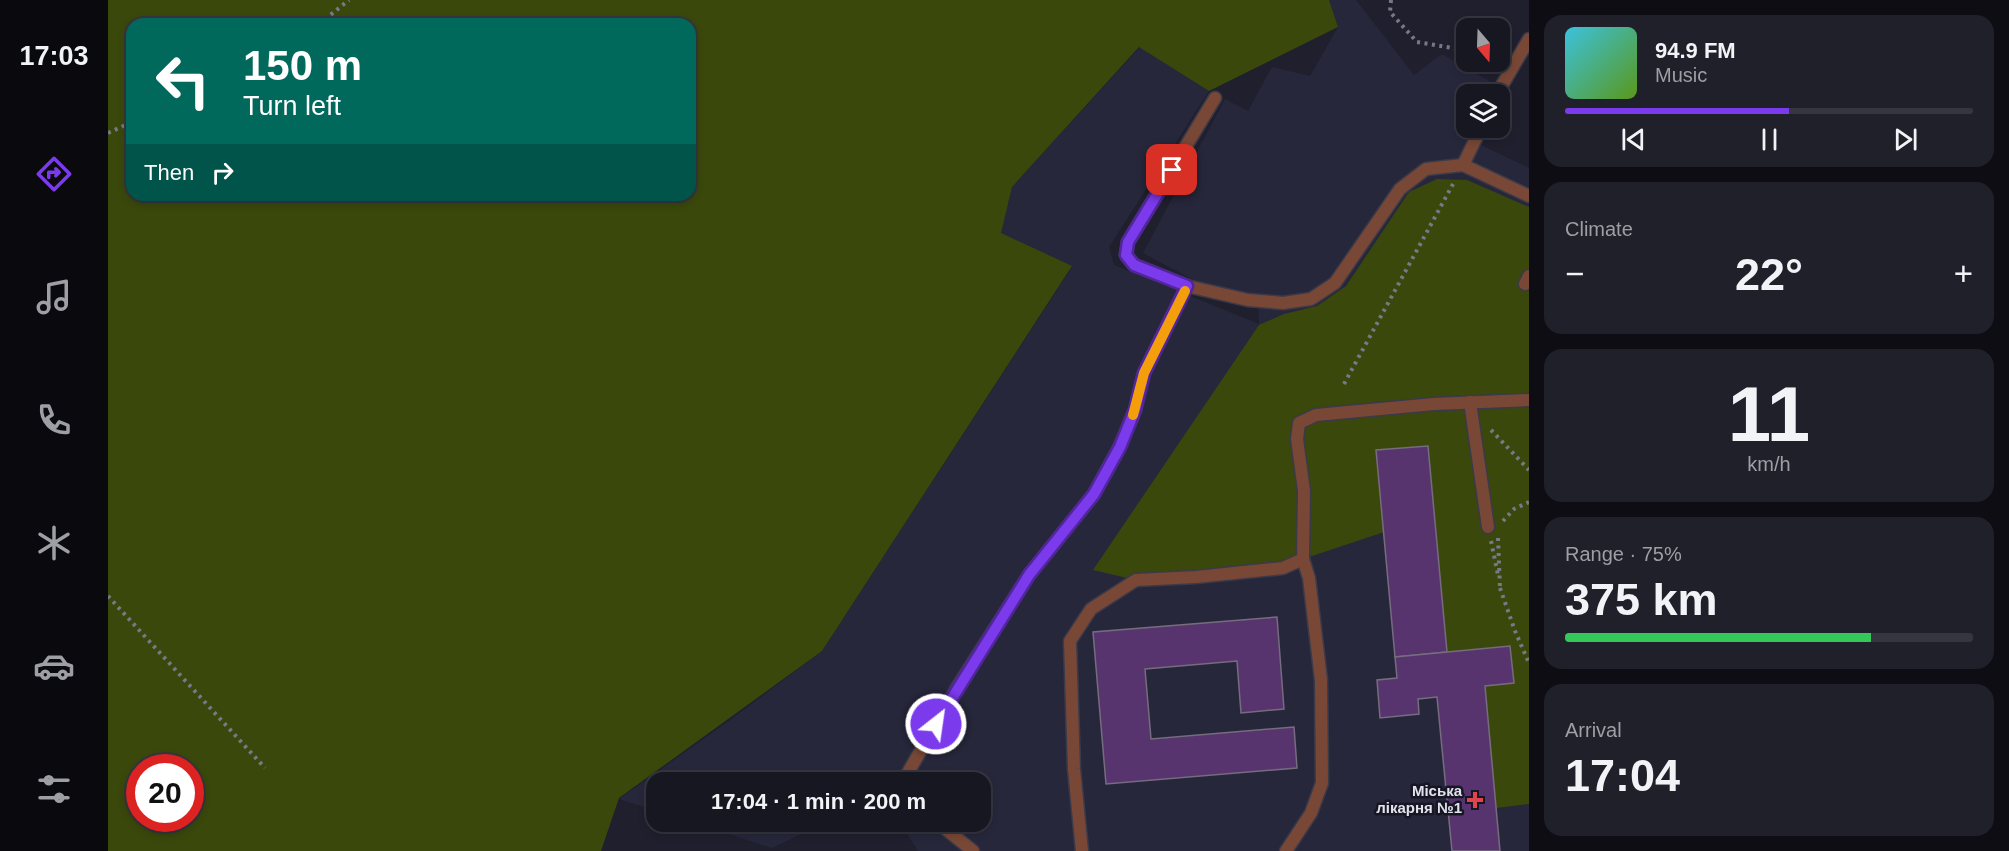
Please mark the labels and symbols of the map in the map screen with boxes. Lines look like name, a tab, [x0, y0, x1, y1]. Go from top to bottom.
north arrow	[1456, 18, 1510, 72]
pin	[1146, 144, 1197, 195]
position arrow	[904, 692, 968, 756]
speed limit sign: 20	[126, 754, 204, 832]
place label: Міська лікарня №1	[1376, 782, 1463, 816]
marker: Міська лікарня №1	[1466, 791, 1484, 809]

